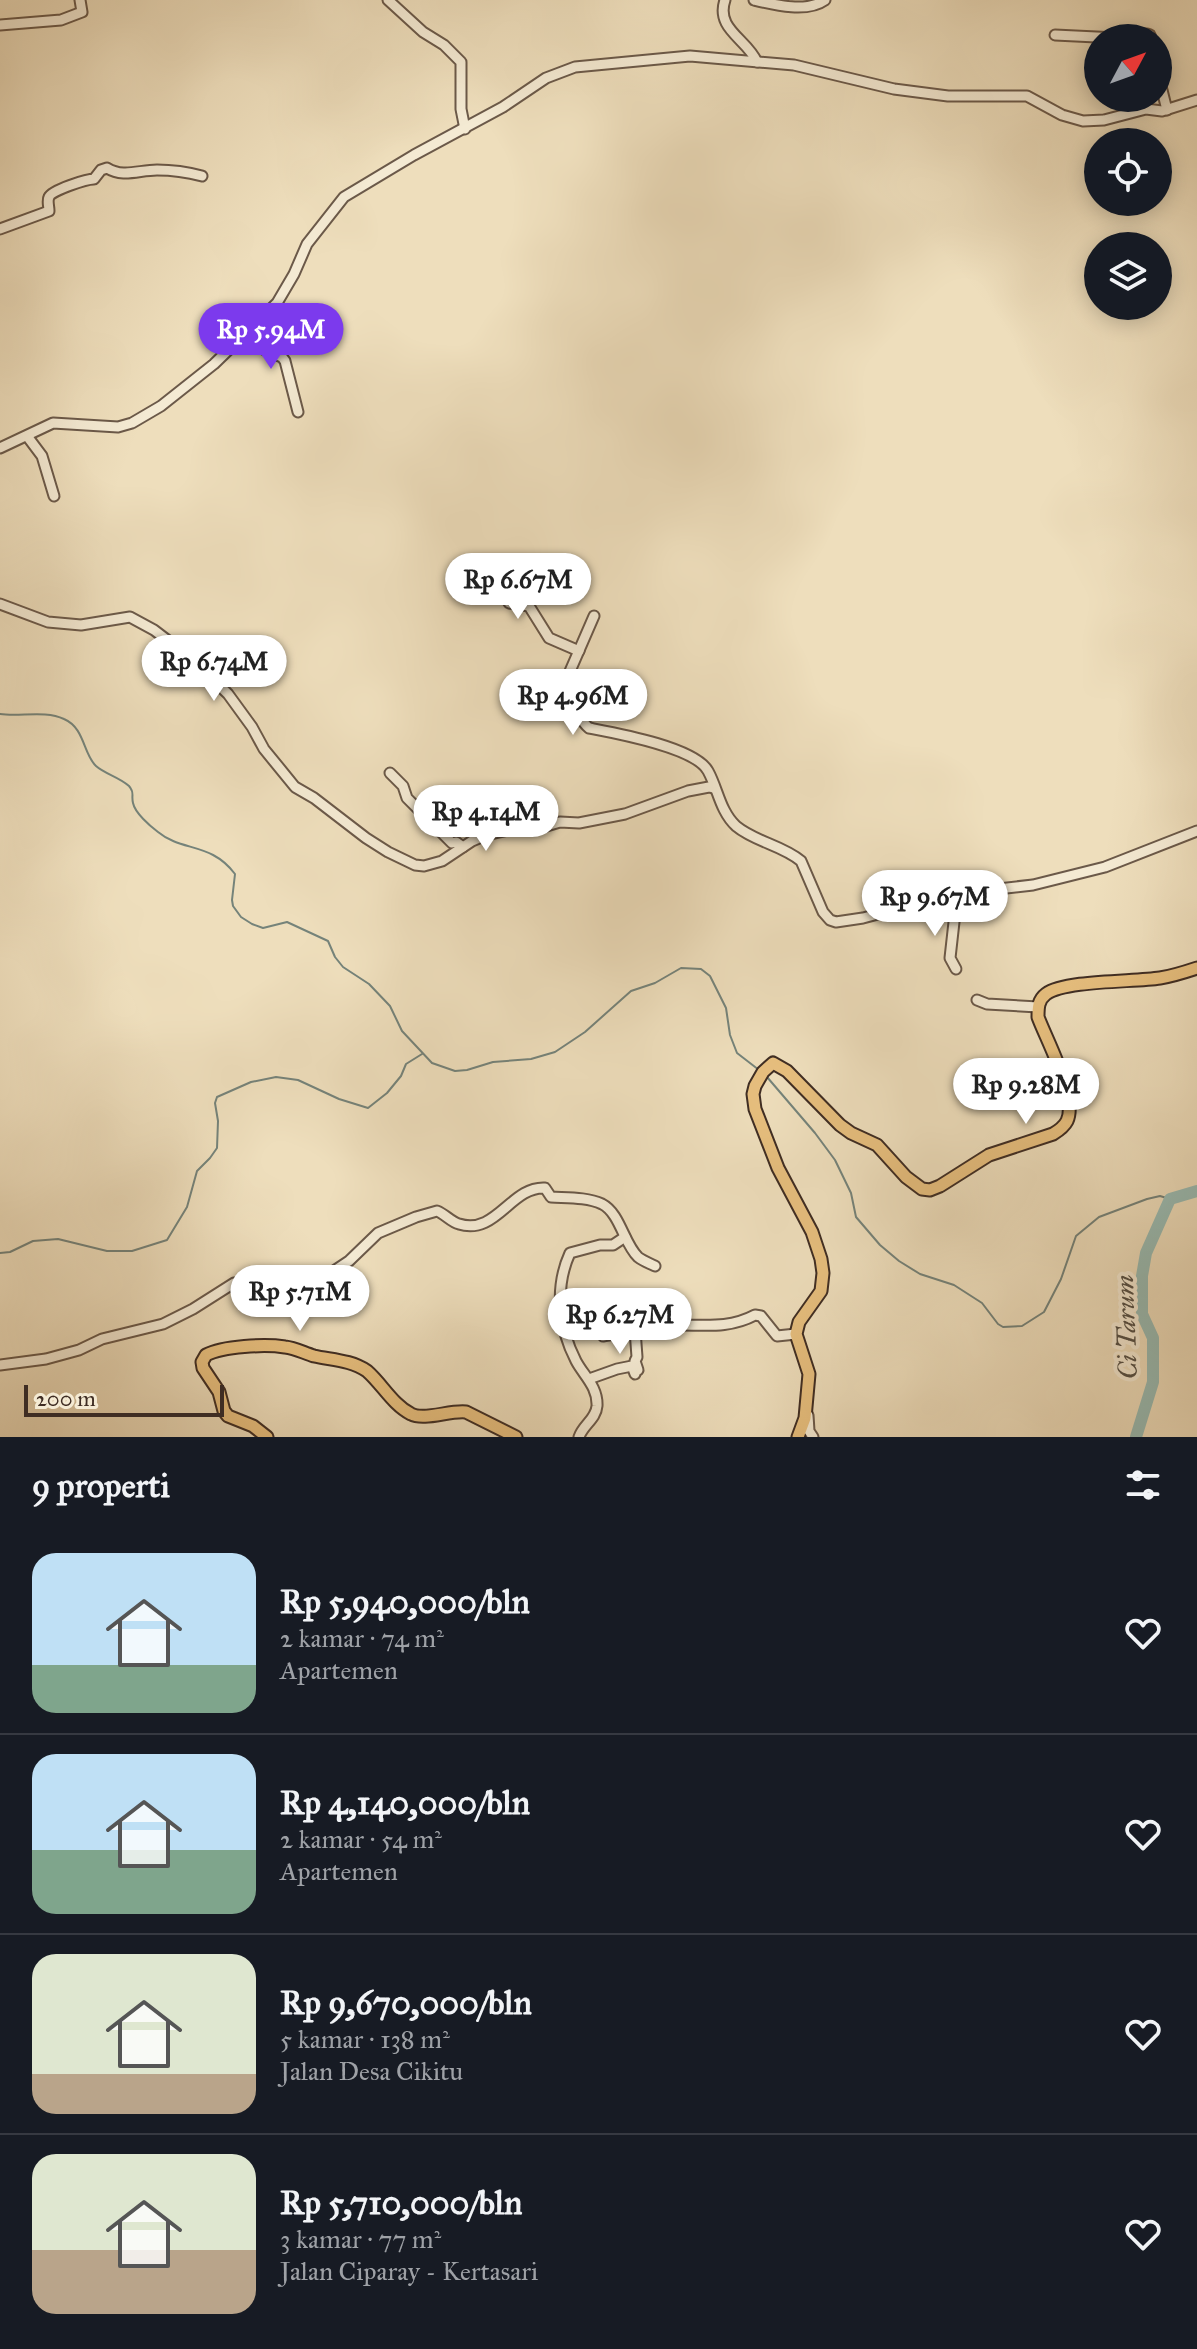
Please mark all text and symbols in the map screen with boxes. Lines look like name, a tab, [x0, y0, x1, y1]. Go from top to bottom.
north arrow	[1084, 24, 1172, 112]
map controls	[1084, 24, 1172, 320]
button: locate	[1084, 128, 1172, 216]
button: layers	[1084, 232, 1172, 320]
pin: Rp 5.94M	[188, 303, 354, 371]
text: Rp 5.94M	[217, 313, 326, 345]
pin: Rp 6.67M	[435, 553, 601, 621]
text: Rp 6.67M	[463, 563, 573, 595]
pin: Rp 6.74M	[131, 635, 297, 703]
text: Rp 6.74M	[160, 645, 268, 677]
pin: Rp 4.96M	[490, 669, 656, 737]
text: Rp 4.96M	[517, 679, 629, 711]
pin: Rp 4.14M	[403, 785, 569, 853]
text: Rp 4.14M	[432, 795, 540, 827]
pin: Rp 9.67M	[852, 870, 1018, 938]
text: Rp 9.67M	[880, 880, 990, 912]
pin: Rp 9.28M	[943, 1058, 1109, 1126]
text: Rp 9.28M	[971, 1068, 1081, 1100]
pin: Rp 5.71M	[217, 1265, 383, 1333]
water label: Ci Tarum	[1108, 1274, 1144, 1380]
text: Rp 5.71M	[248, 1275, 352, 1307]
pin: Rp 6.27M	[537, 1288, 703, 1356]
text: Rp 6.27M	[566, 1298, 674, 1330]
scale bar	[24, 1381, 224, 1417]
text: 200 m	[36, 1385, 96, 1412]
icon: filters	[1121, 1463, 1165, 1507]
text: 9 properti	[32, 1465, 170, 1506]
text: Rp 5,940,000/bln	[280, 1581, 530, 1622]
icon: home	[96, 1585, 192, 1681]
icon: heart	[1121, 1611, 1165, 1655]
text: 2 kamar · 74 m²	[280, 1622, 444, 1654]
text: Apartemen	[280, 1654, 398, 1686]
text: Rp 4,140,000/bln	[280, 1782, 530, 1823]
icon: home	[96, 1786, 192, 1882]
icon: heart	[1121, 1812, 1165, 1856]
text: 2 kamar · 54 m²	[280, 1823, 442, 1855]
text: Apartemen	[280, 1855, 398, 1887]
text: Rp 9,670,000/bln	[280, 1982, 532, 2023]
icon: home	[96, 1986, 192, 2082]
icon: heart	[1121, 2012, 1165, 2056]
text: 5 kamar · 138 m²	[280, 2023, 450, 2055]
text: Jalan Desa Cikitu	[280, 2055, 463, 2087]
text: Rp 5,710,000/bln	[280, 2182, 522, 2223]
icon: home	[96, 2186, 192, 2282]
icon: heart	[1121, 2212, 1165, 2256]
text: 3 kamar · 77 m²	[280, 2223, 441, 2255]
text: Jalan Ciparay - Kertasari	[280, 2255, 538, 2287]

